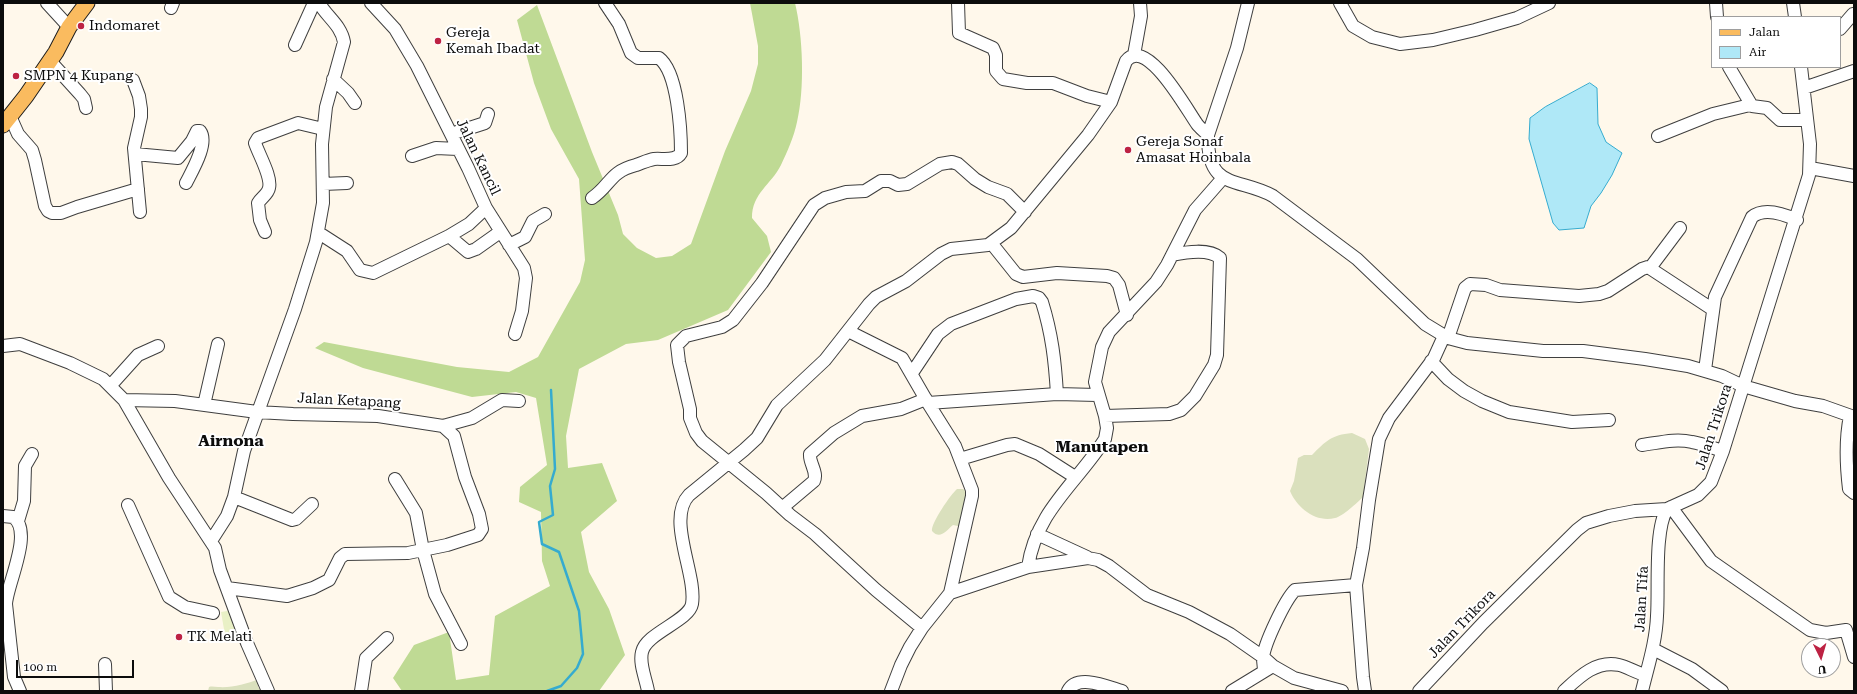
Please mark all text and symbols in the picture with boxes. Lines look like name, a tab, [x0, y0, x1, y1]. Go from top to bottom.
legend	[1711, 16, 1841, 68]
place label: Indomaret	[89, 18, 160, 34]
marker: Indomaret	[76, 21, 86, 31]
place label: Gereja Kemah Ibadat	[446, 25, 540, 58]
text: Jalan	[1749, 25, 1780, 39]
marker: Gereja Kemah Ibadat	[433, 36, 443, 46]
text: Air	[1749, 45, 1766, 59]
place label: SMPN 4 Kupang	[24, 68, 133, 84]
marker: SMPN 4 Kupang	[11, 71, 21, 81]
street label: Jalan Kancil	[452, 116, 504, 198]
place label: Gereja Sonaf Amasat Hoinbala	[1136, 134, 1251, 166]
marker: Gereja Sonaf Amasat Hoinbala	[1123, 145, 1133, 155]
street label: Jalan Trikora	[1692, 382, 1736, 472]
street label: Jalan Ketapang	[297, 390, 401, 412]
district label: Airnona	[198, 431, 264, 451]
district label: Manutapen	[1056, 437, 1148, 457]
street label: Jalan Tifa	[1632, 565, 1652, 633]
street label: Jalan Trikora	[1425, 586, 1499, 662]
place label: TK Melati	[187, 629, 252, 645]
marker: TK Melati	[174, 632, 184, 642]
north arrow	[1801, 638, 1841, 678]
scale bar	[18, 652, 136, 678]
text: 100 m	[23, 660, 57, 674]
text: U	[1817, 663, 1827, 676]

